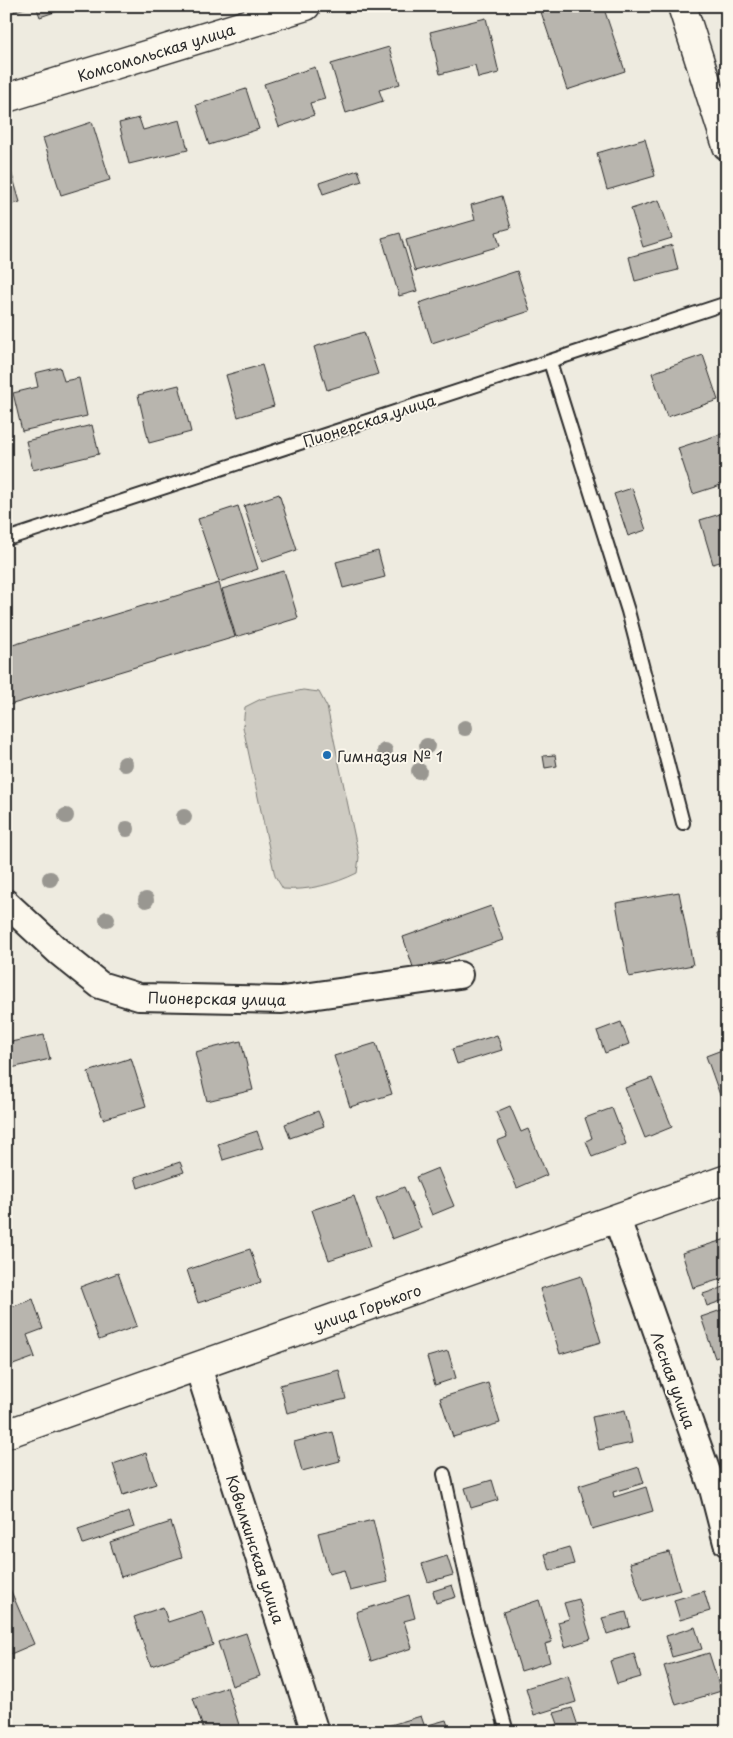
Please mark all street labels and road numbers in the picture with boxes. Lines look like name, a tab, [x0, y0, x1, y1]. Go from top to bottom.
street label: Комсомольская улица	[74, 17, 238, 87]
street label: Пионерская улица	[300, 388, 439, 452]
street label: Пионерская улица	[148, 985, 287, 1011]
street label: улица Горького	[310, 1278, 424, 1336]
street label: Лесная улица	[646, 1328, 702, 1432]
street label: Ковылкинская улица	[221, 1472, 291, 1627]

